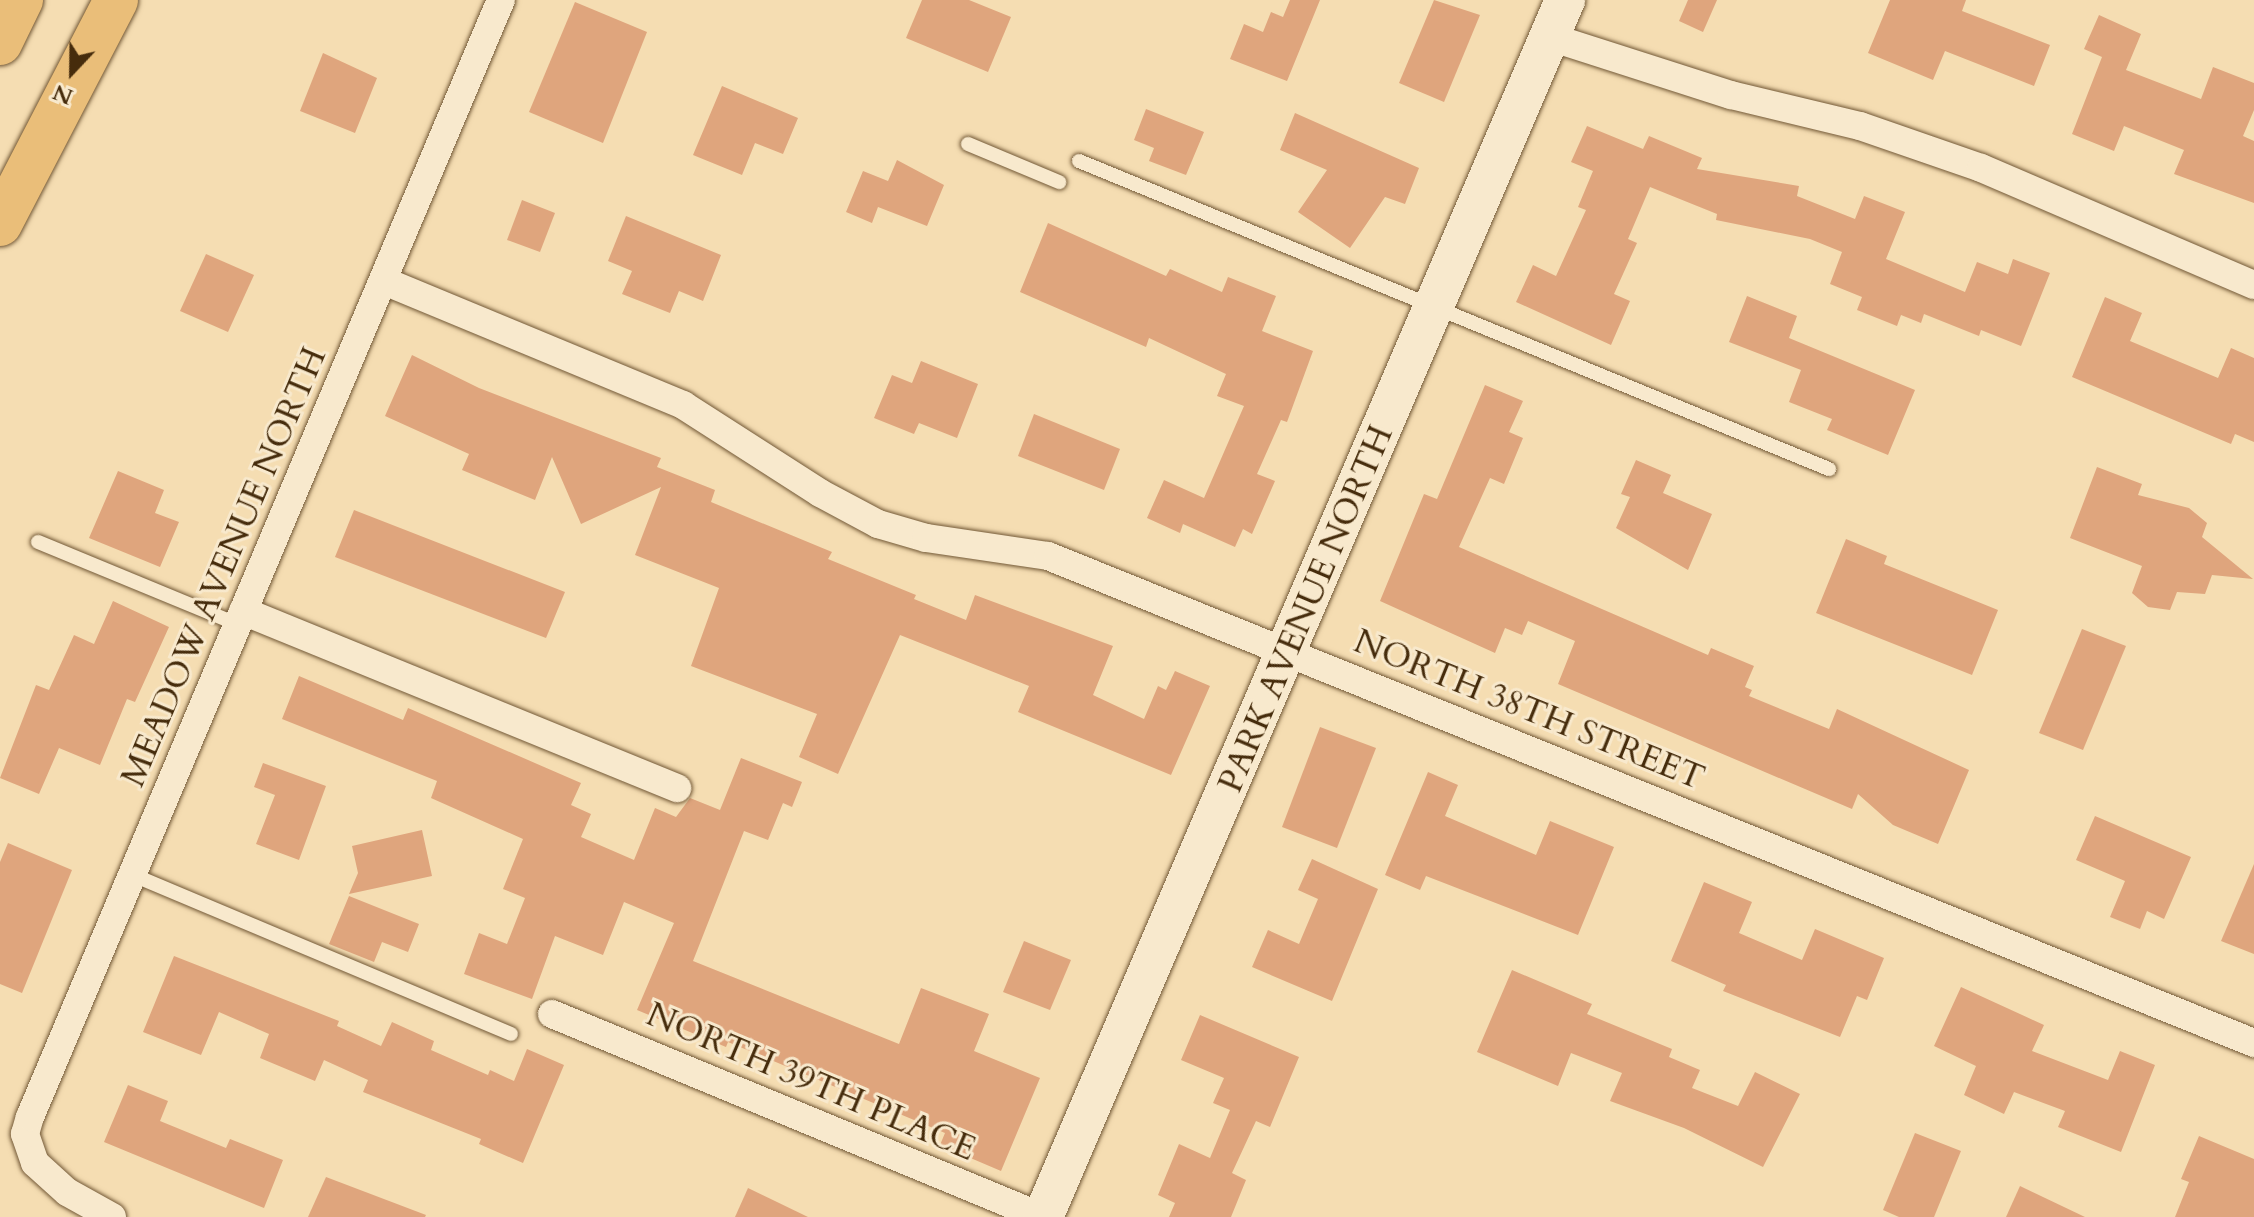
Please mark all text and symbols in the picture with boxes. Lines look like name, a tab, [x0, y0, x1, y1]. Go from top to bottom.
north arrow	[32, 32, 112, 112]
text: N	[49, 77, 77, 112]
street label: MEADOW AVENUE NORTH	[113, 341, 335, 793]
street label: PARK AVENUE NORTH	[1210, 419, 1402, 799]
street label: NORTH 38TH STREET	[1348, 621, 1710, 799]
street label: NORTH 39TH PLACE	[640, 994, 982, 1170]

